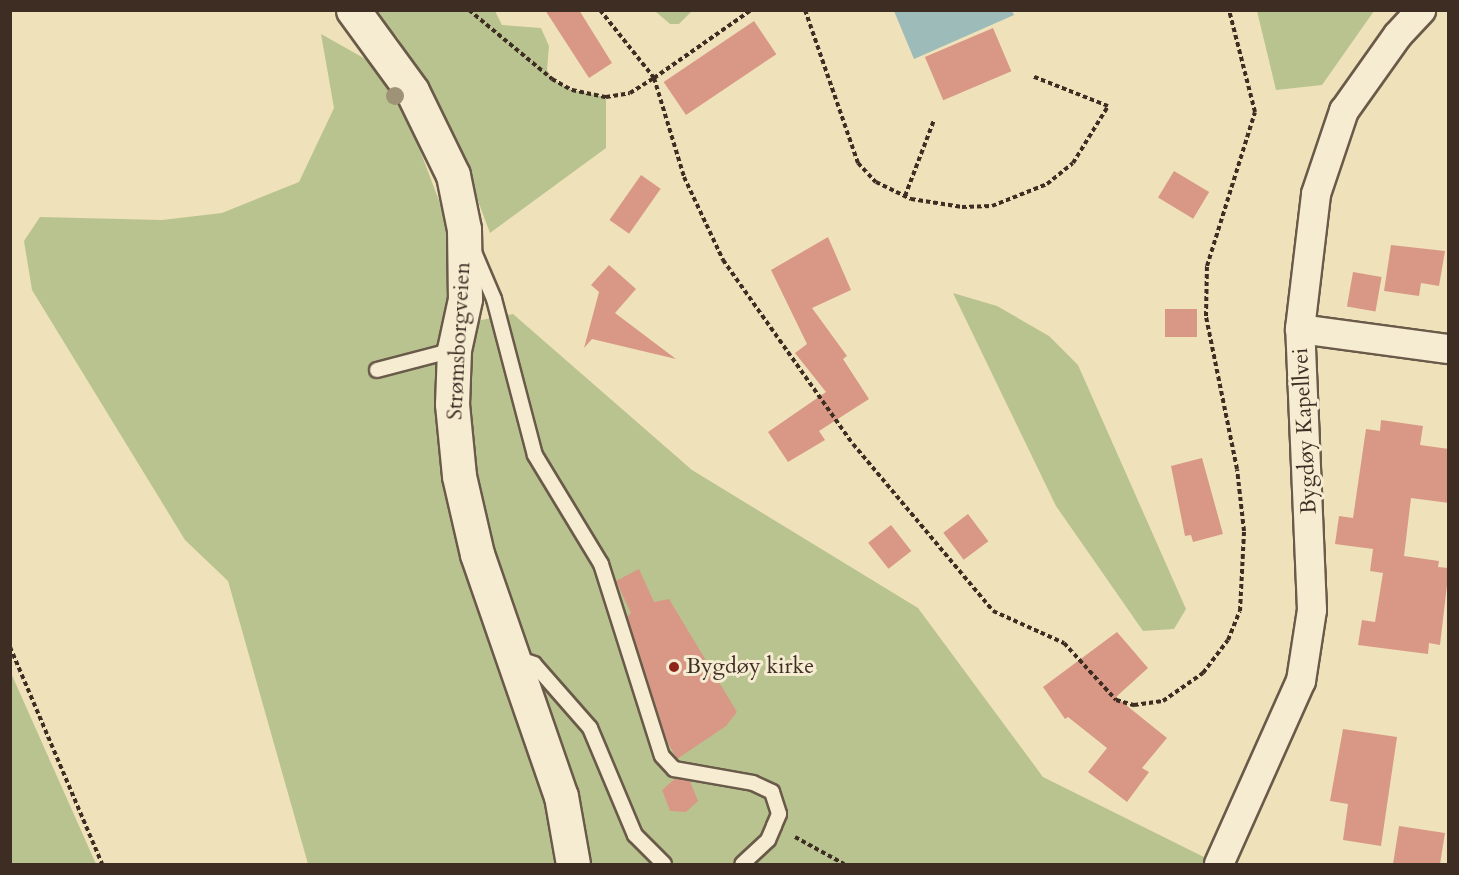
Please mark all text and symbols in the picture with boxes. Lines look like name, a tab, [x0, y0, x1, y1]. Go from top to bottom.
street label: Strømsborgveien	[442, 261, 476, 421]
street label: Bygdøy Kapellvei	[1287, 347, 1323, 515]
place label: Bygdøy kirke	[686, 654, 814, 680]
marker: Bygdøy kirke	[667, 660, 681, 674]

